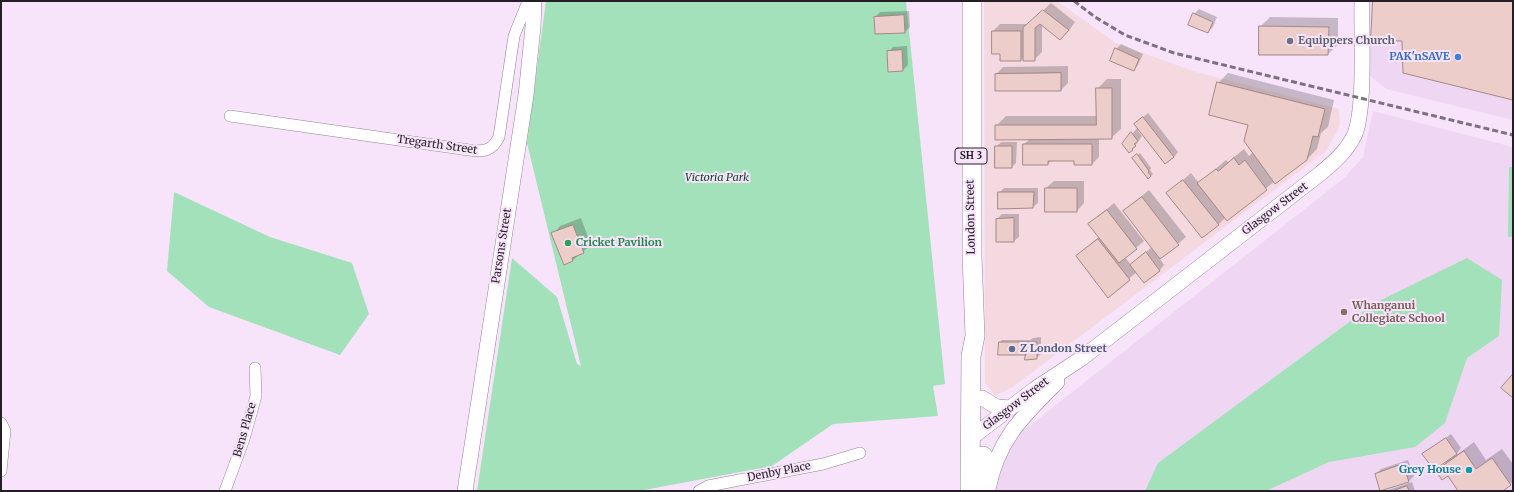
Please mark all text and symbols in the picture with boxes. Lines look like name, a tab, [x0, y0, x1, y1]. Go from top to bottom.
place label: Equippers Church	[1298, 34, 1395, 48]
marker: Equippers Church	[1285, 36, 1295, 46]
place label: PAK'nSAVE	[1389, 50, 1450, 64]
marker: PAK'nSAVE	[1453, 52, 1463, 62]
street label: Tregarth Street	[396, 133, 478, 157]
road number: SH 3	[955, 148, 987, 164]
park label: Victoria Park	[685, 171, 749, 185]
street label: London Street	[964, 179, 978, 255]
street label: Glasgow Street	[1240, 180, 1310, 238]
street label: Parsons Street	[490, 207, 514, 285]
place label: Cricket Pavilion	[576, 236, 662, 250]
marker: Cricket Pavilion	[563, 238, 573, 248]
place label: Whanganui Collegiate School	[1352, 299, 1445, 325]
marker: Whanganui Collegiate School	[1339, 307, 1349, 317]
place label: Z London Street	[1020, 342, 1107, 356]
marker: Z London Street	[1007, 344, 1017, 354]
street label: Glasgow Street	[981, 375, 1051, 433]
street label: Bens Place	[231, 401, 259, 459]
street label: Denby Place	[746, 459, 812, 485]
place label: Grey House	[1399, 463, 1461, 477]
marker: Grey House	[1464, 465, 1474, 475]

